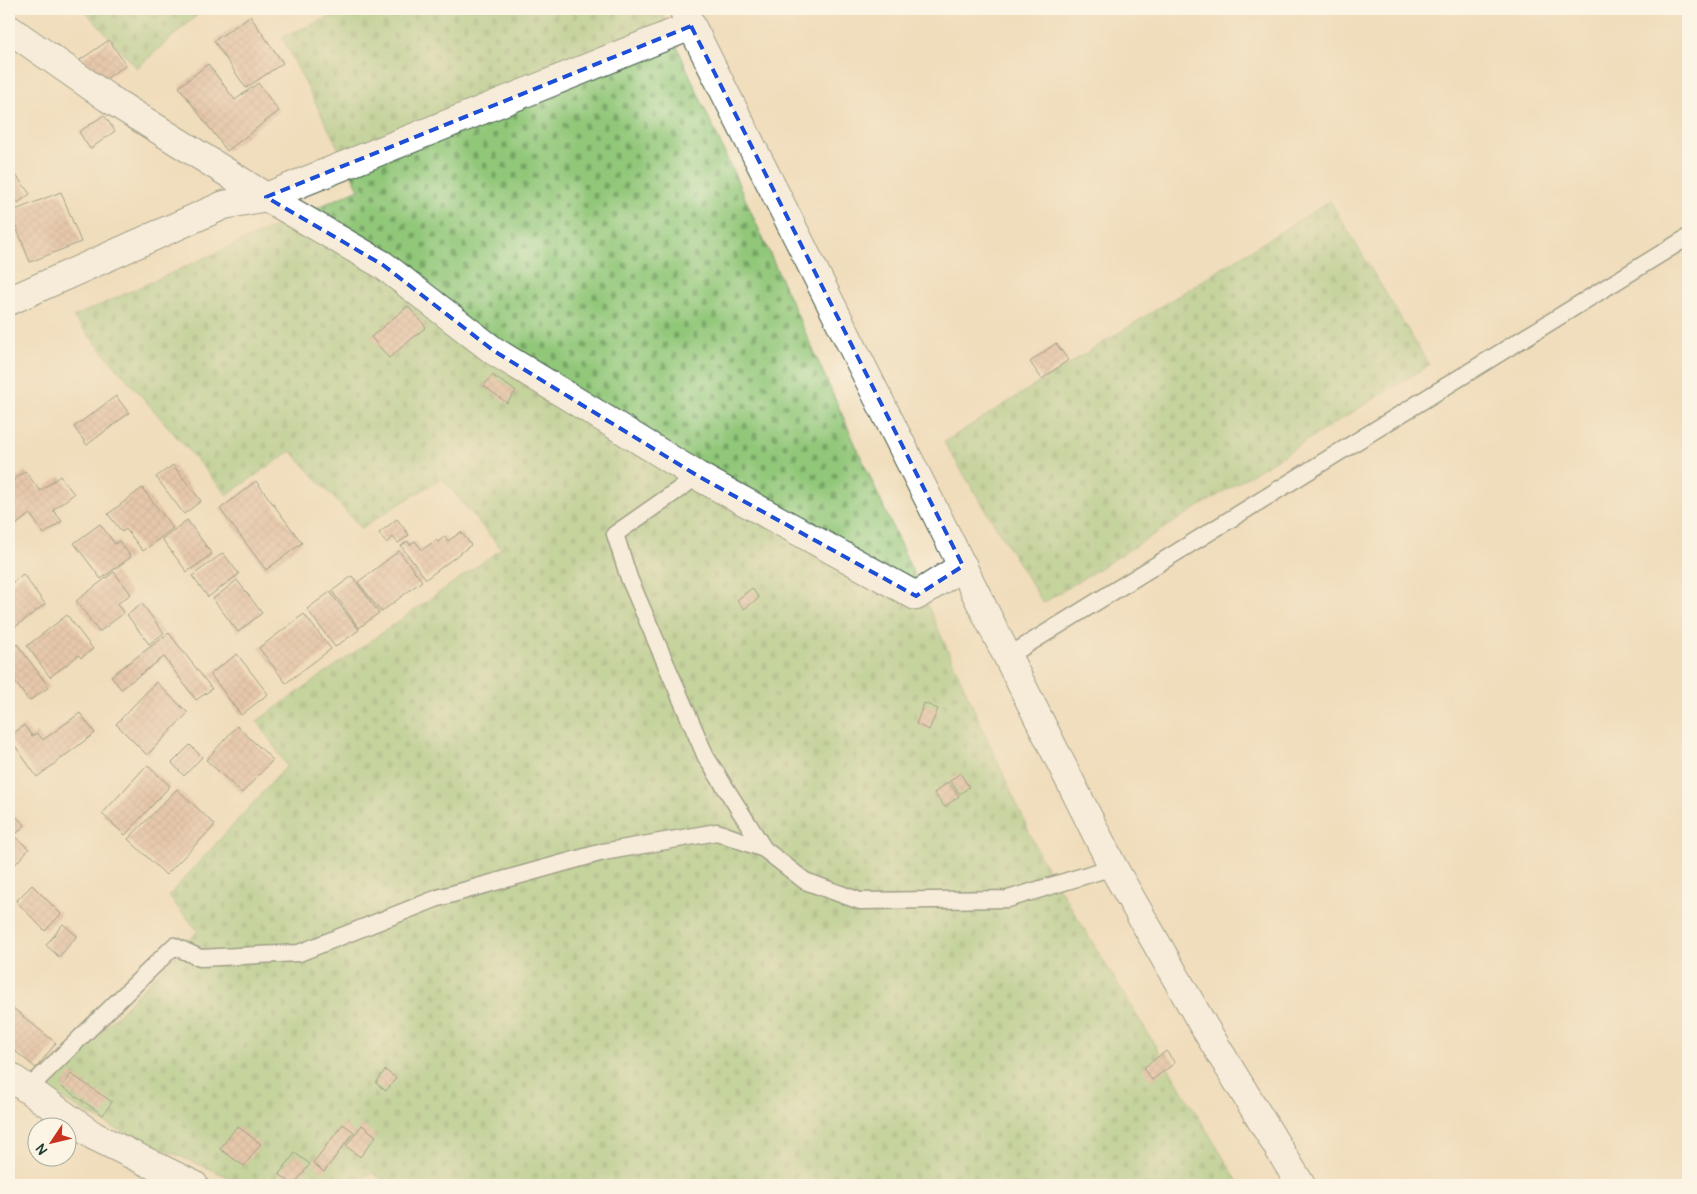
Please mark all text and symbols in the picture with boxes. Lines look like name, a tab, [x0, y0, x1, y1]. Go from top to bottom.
north arrow	[28, 1116, 78, 1166]
text: N	[32, 1140, 51, 1158]

